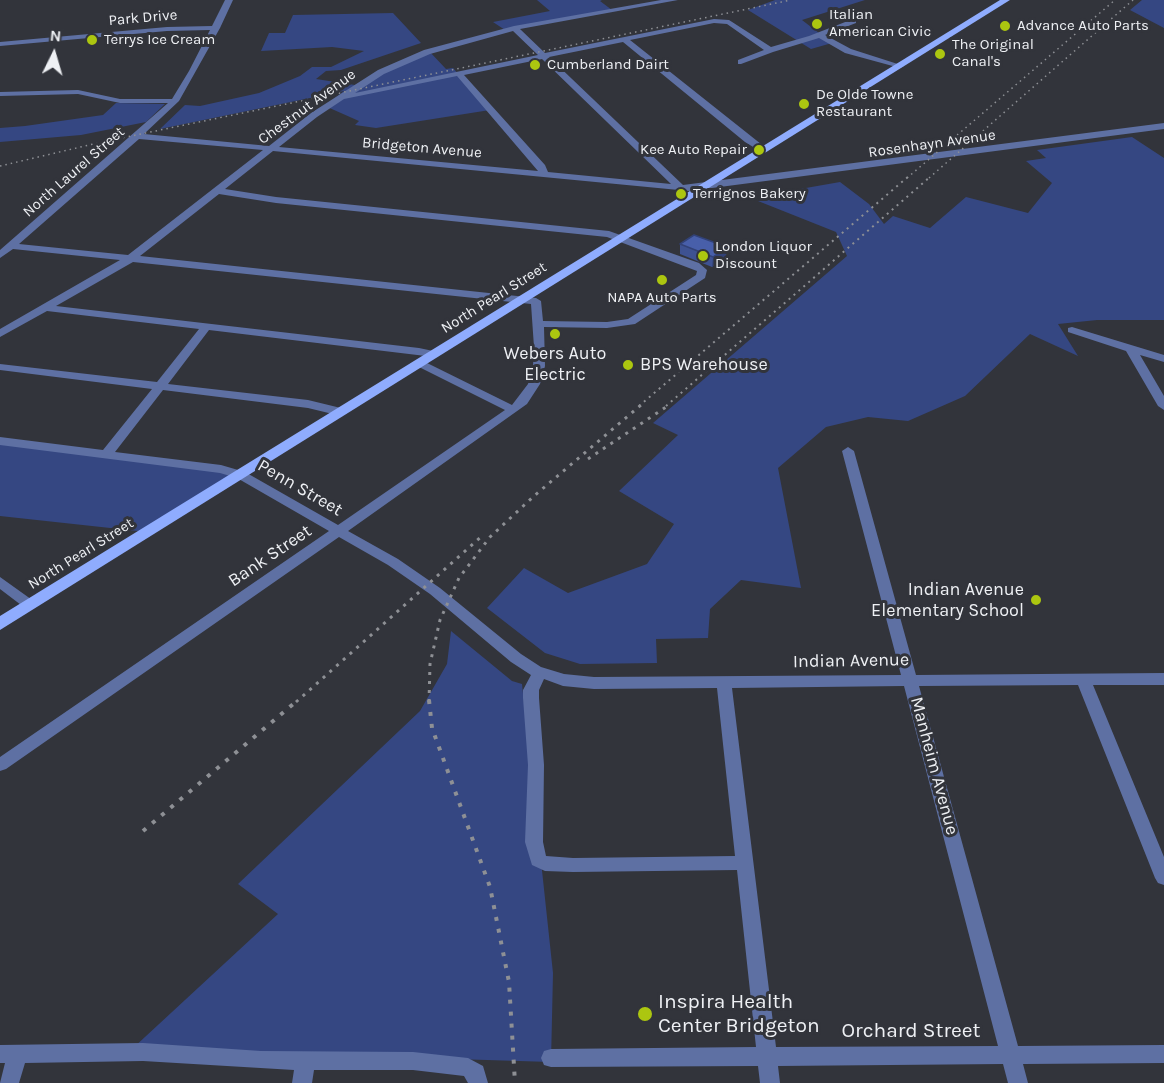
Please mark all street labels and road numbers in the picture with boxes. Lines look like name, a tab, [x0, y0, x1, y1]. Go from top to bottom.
street label: Park Drive	[108, 6, 178, 30]
street label: Chestnut Avenue	[255, 66, 359, 148]
street label: North Laurel Street	[20, 123, 128, 221]
street label: Rosenhayn Avenue	[867, 126, 997, 162]
street label: Bridgeton Avenue	[361, 134, 483, 162]
street label: North Pearl Street	[438, 258, 550, 338]
street label: Penn Street	[254, 455, 346, 521]
street label: North Pearl Street	[25, 514, 137, 594]
street label: Bank Street	[224, 520, 316, 592]
street label: Indian Avenue	[793, 649, 909, 673]
street label: Manheim Avenue	[905, 695, 963, 837]
street label: Orchard Street	[842, 1018, 980, 1044]

